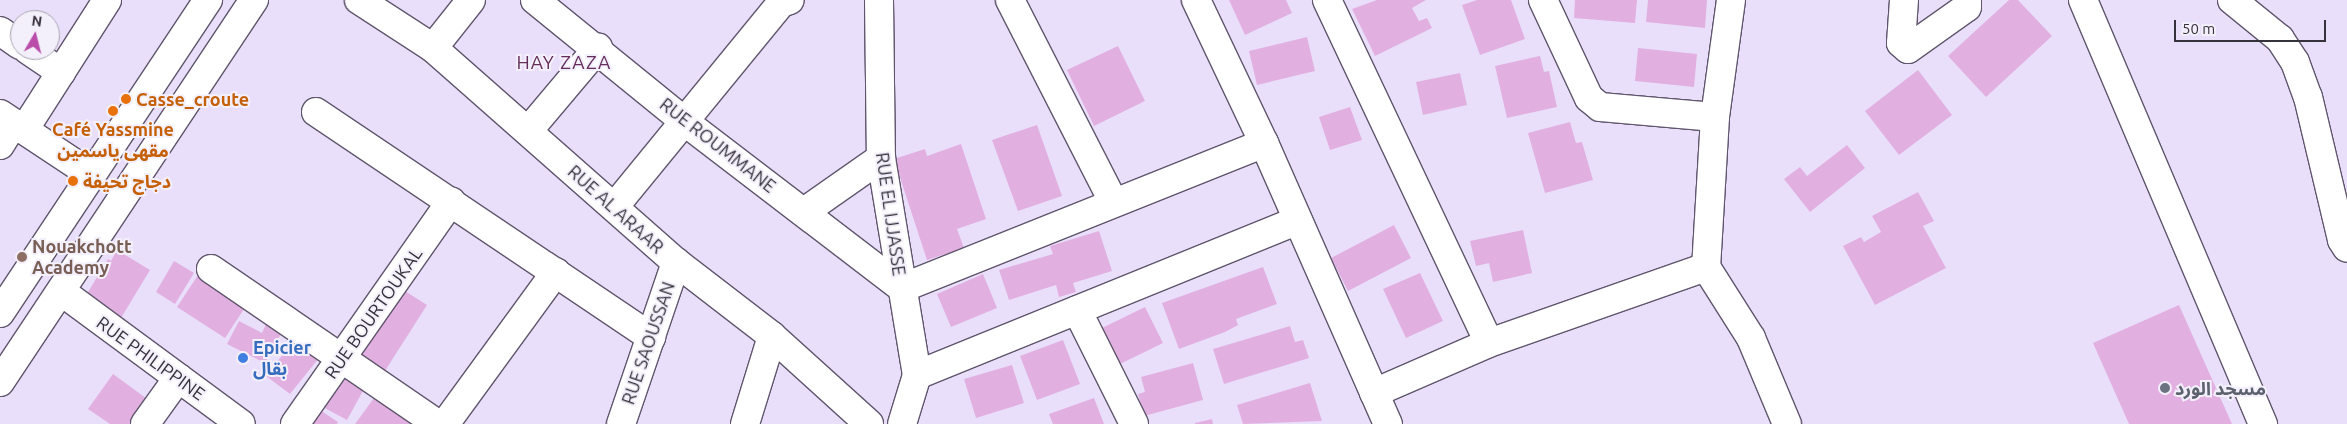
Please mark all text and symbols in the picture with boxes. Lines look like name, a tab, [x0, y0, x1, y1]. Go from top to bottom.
north arrow	[10, 10, 60, 60]
scale bar	[2177, 10, 2330, 42]
text: N	[31, 12, 43, 30]
text: 50 m	[2182, 20, 2215, 37]
district label: HAY ZAZA	[516, 52, 612, 74]
place label: Casse_croute	[136, 88, 249, 110]
marker: Casse_croute	[120, 93, 132, 105]
street label: RUE ROUMMANE	[656, 93, 780, 197]
marker: Café Yassmine مقهى ياسمين	[107, 105, 119, 117]
place label: Café Yassmine مقهى ياسمين	[52, 119, 174, 162]
street label: RUE EL IJJASSE	[872, 151, 910, 277]
street label: RUE AL ARAAR	[564, 160, 668, 258]
place label: دجاج تحيفة	[83, 170, 171, 192]
marker: دجاج تحيفة	[67, 175, 79, 187]
place label: Nouakchott Academy	[32, 236, 132, 278]
street label: RUE BOURTOUKAL	[320, 243, 426, 383]
marker: Nouakchott Academy	[16, 251, 28, 263]
street label: RUE SAOUSSAN	[617, 279, 679, 407]
street label: RUE PHILIPPINE	[93, 311, 209, 405]
place label: Epicier بقال	[253, 337, 311, 379]
marker: Epicier بقال	[237, 352, 249, 364]
place label: مسجد الورد	[2175, 377, 2266, 399]
marker: مسجد الورد	[2159, 382, 2171, 394]

